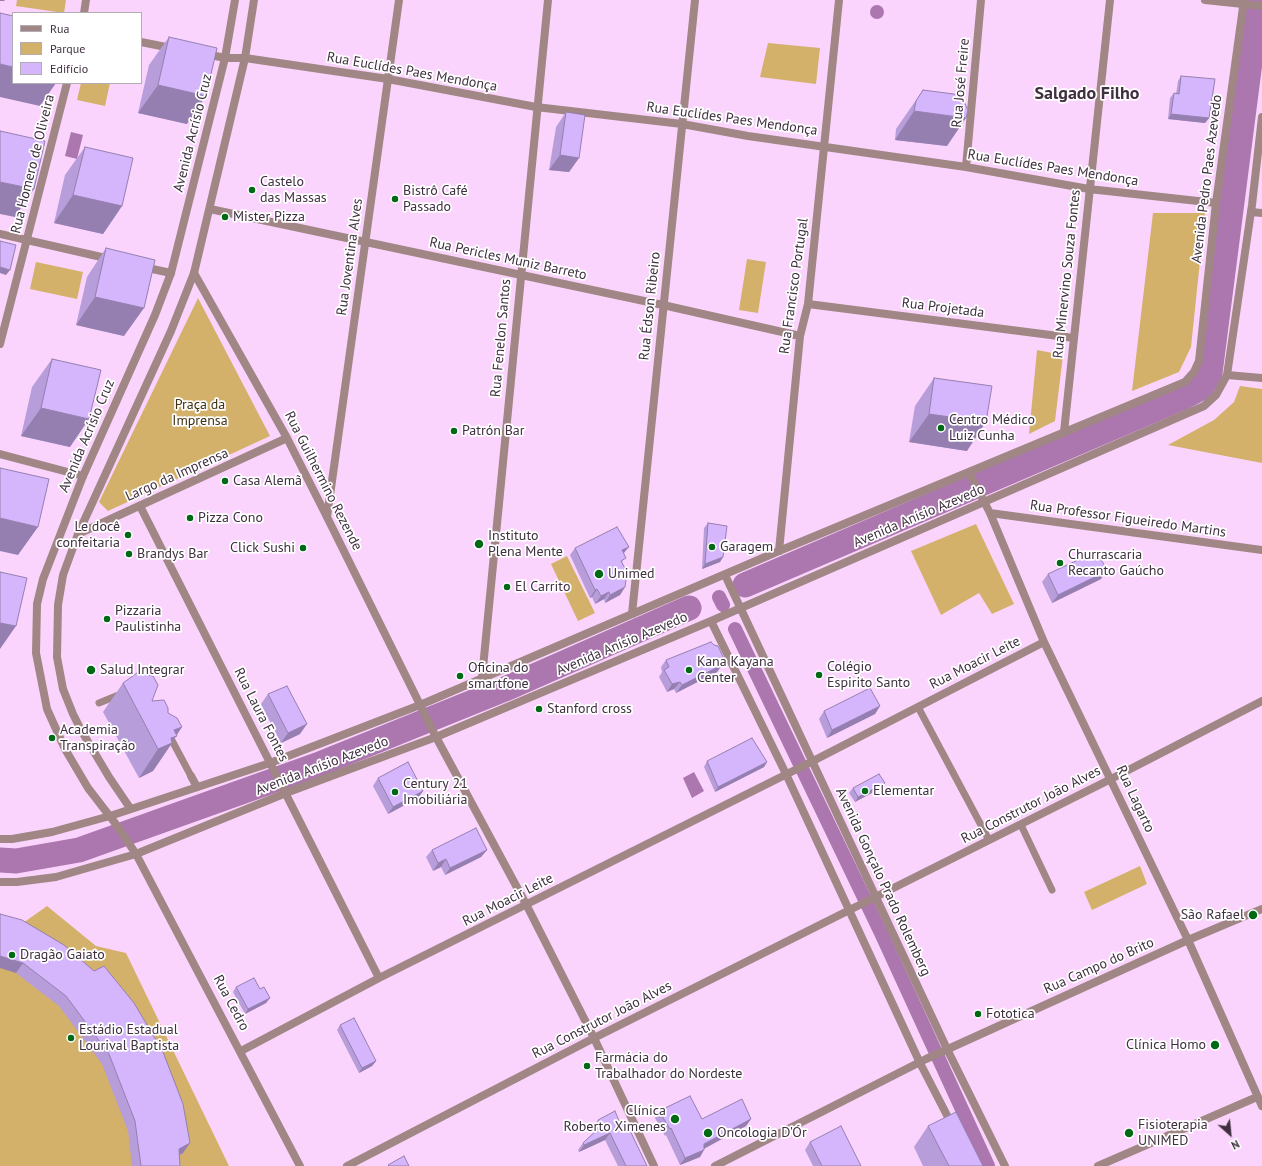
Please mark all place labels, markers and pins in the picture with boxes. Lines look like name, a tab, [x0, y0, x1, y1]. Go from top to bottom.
place label: Castelo das Massas	[260, 174, 327, 206]
place label: Bistrô Café Passado	[403, 183, 468, 216]
marker: Castelo das Massas	[247, 185, 257, 195]
marker: Bistrô Café Passado	[390, 194, 400, 204]
place label: Mister Pizza	[233, 209, 305, 225]
marker: Mister Pizza	[220, 212, 230, 222]
place label: Centro Médico Luiz Cunha	[949, 412, 1035, 444]
place label: Patrón Bar	[462, 423, 525, 439]
marker: Centro Médico Luiz Cunha	[936, 423, 946, 433]
marker: Patrón Bar	[449, 426, 459, 436]
place label: Casa Alemã	[233, 473, 302, 489]
marker: Casa Alemã	[220, 476, 230, 486]
place label: Pizza Cono	[198, 510, 263, 526]
marker: Pizza Cono	[185, 513, 195, 523]
place label: Le docê confeitaria	[57, 519, 120, 552]
place label: Instituto Plena Mente	[488, 528, 563, 560]
marker: Le docê confeitaria	[123, 530, 133, 540]
marker: Instituto Plena Mente	[473, 538, 485, 550]
place label: Garagem	[720, 539, 773, 555]
place label: Click Sushi	[230, 540, 295, 556]
marker: Garagem	[707, 542, 717, 552]
marker: Click Sushi	[298, 543, 308, 553]
place label: Brandys Bar	[137, 546, 208, 562]
place label: Churrascaria Recanto Gaúcho	[1068, 547, 1164, 580]
marker: Brandys Bar	[124, 549, 134, 559]
marker: Churrascaria Recanto Gaúcho	[1055, 558, 1065, 568]
place label: Unimed	[608, 566, 655, 582]
marker: Unimed	[593, 568, 605, 580]
place label: El Carrito	[515, 579, 570, 595]
marker: El Carrito	[502, 582, 512, 592]
place label: Pizzaria Paulistinha	[115, 603, 181, 636]
marker: Pizzaria Paulistinha	[102, 614, 112, 624]
place label: Kana Kayana Center	[697, 654, 774, 686]
place label: Colégio Espirito Santo	[827, 659, 910, 692]
place label: Oficina do smartfone	[468, 660, 529, 692]
place label: Salud Integrar	[100, 662, 185, 678]
marker: Salud Integrar	[85, 664, 97, 676]
marker: Kana Kayana Center	[684, 665, 694, 675]
marker: Colégio Espirito Santo	[814, 670, 824, 680]
marker: Oficina do smartfone	[455, 671, 465, 681]
place label: Stanford cross	[547, 701, 632, 717]
marker: Stanford cross	[534, 704, 544, 714]
place label: Academia Transpiração	[60, 722, 135, 754]
marker: Academia Transpiração	[47, 733, 57, 743]
place label: Century 21 Imobiliária	[403, 776, 468, 808]
place label: Elementar	[873, 783, 934, 799]
marker: Elementar	[860, 786, 870, 796]
marker: Century 21 Imobiliária	[390, 787, 400, 797]
place label: São Rafael	[1181, 907, 1244, 923]
marker: São Rafael	[1247, 909, 1259, 921]
place label: Dragão Gaiato	[20, 947, 105, 963]
marker: Dragão Gaiato	[7, 950, 17, 960]
place label: Fototica	[986, 1006, 1035, 1022]
marker: Fototica	[973, 1009, 983, 1019]
place label: Estádio Estadual Lourival Baptista	[79, 1022, 179, 1054]
marker: Estádio Estadual Lourival Baptista	[66, 1033, 76, 1043]
place label: Clínica Homo	[1126, 1037, 1206, 1053]
marker: Clínica Homo	[1209, 1039, 1221, 1051]
place label: Farmácia do Trabalhador do Nordeste	[595, 1050, 742, 1082]
marker: Farmácia do Trabalhador do Nordeste	[582, 1061, 592, 1071]
place label: Clínica Roberto Ximenes	[564, 1103, 666, 1136]
marker: Clínica Roberto Ximenes	[669, 1113, 681, 1125]
place label: Fisioterapia UNIMED	[1138, 1117, 1208, 1150]
place label: Oncologia D'Ór	[717, 1125, 807, 1141]
marker: Oncologia D'Ór	[702, 1127, 714, 1139]
marker: Fisioterapia UNIMED	[1123, 1127, 1135, 1139]

